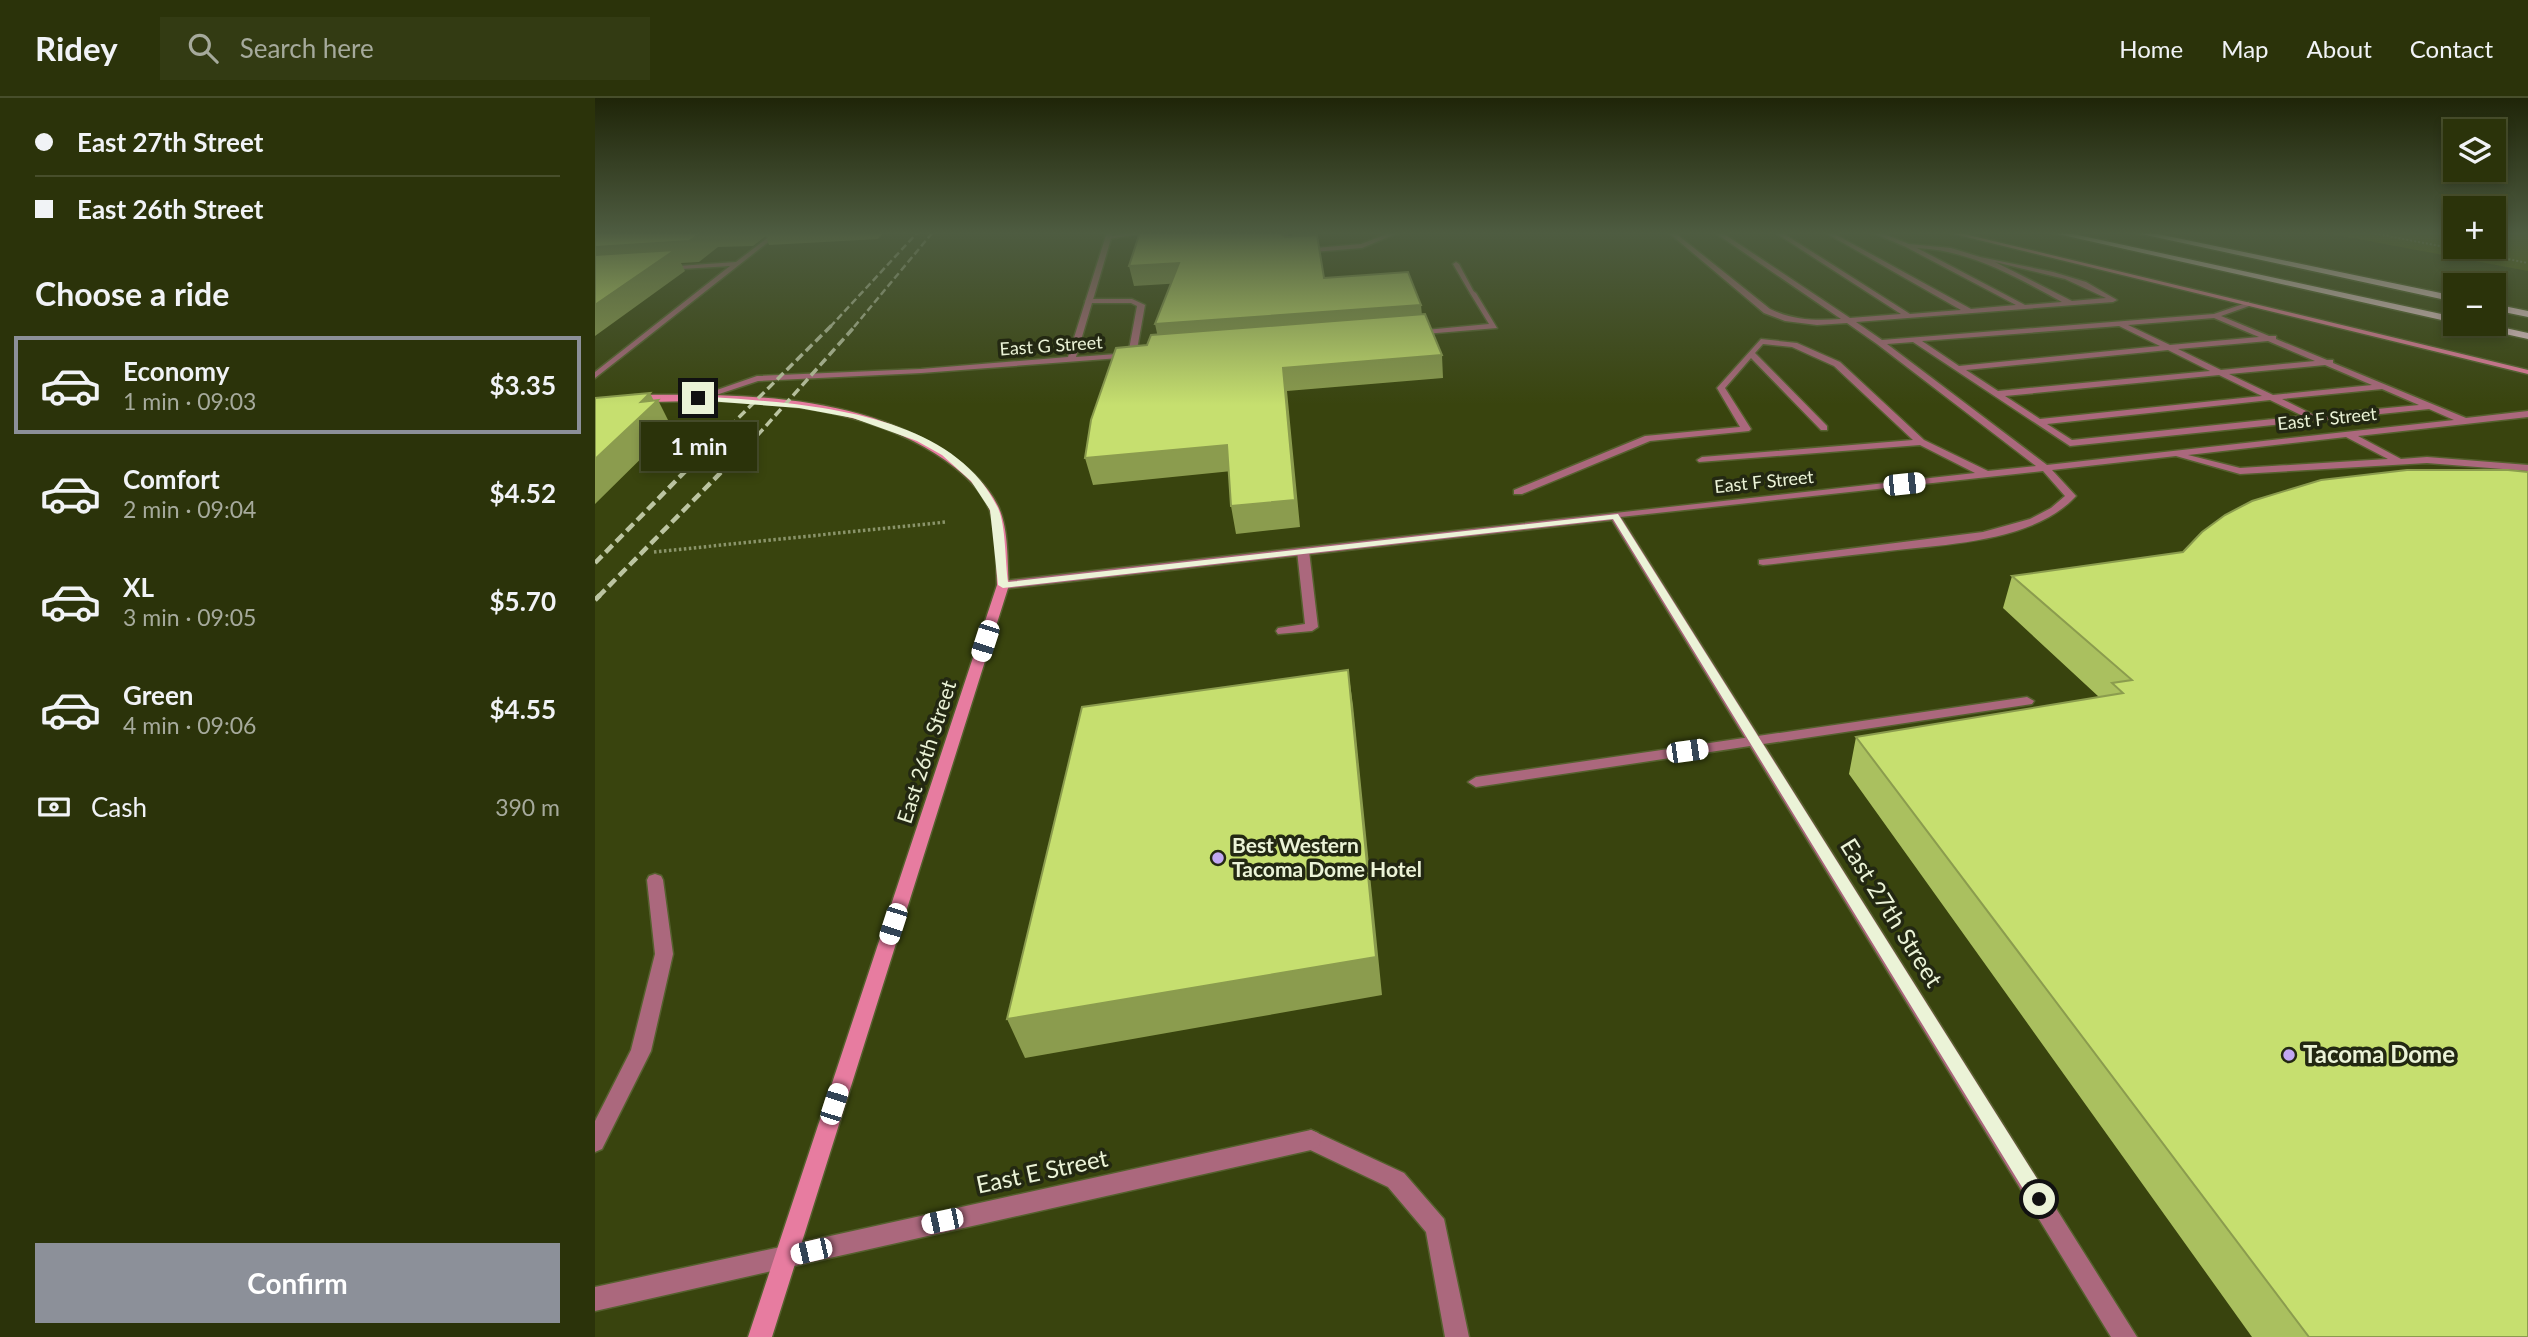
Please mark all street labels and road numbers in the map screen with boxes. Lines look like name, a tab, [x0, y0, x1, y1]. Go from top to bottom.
street label: East G Street	[999, 330, 1104, 360]
street label: East F Street	[2276, 402, 2378, 434]
street label: East F Street	[1713, 465, 1815, 497]
street label: East 26th Street	[891, 677, 961, 826]
street label: East 27th Street	[1835, 832, 1950, 992]
street label: East E Street	[973, 1142, 1111, 1199]

